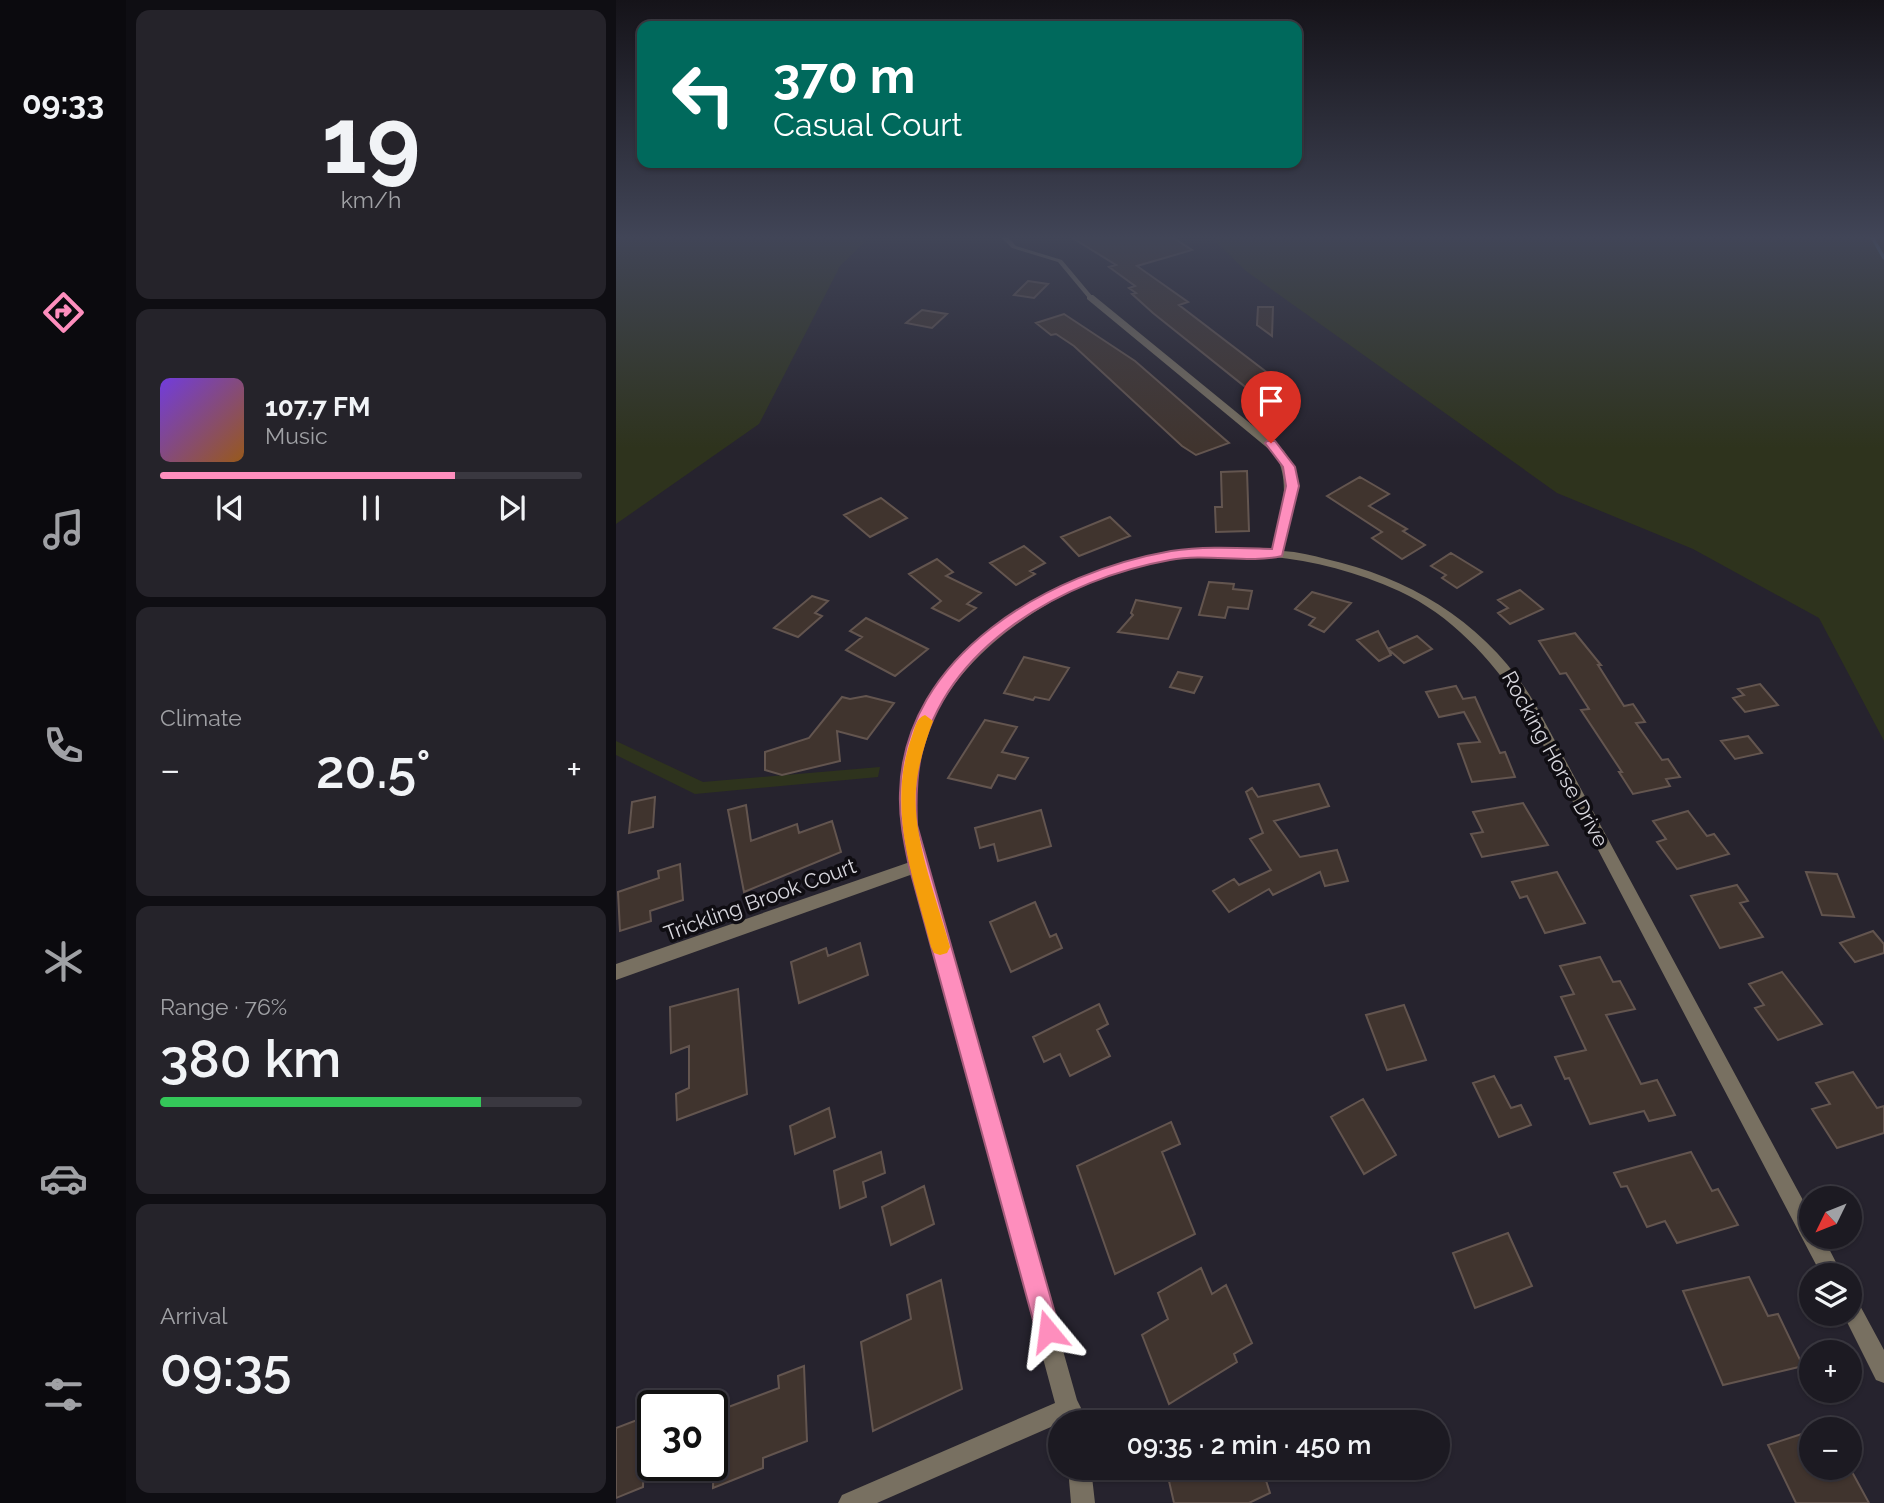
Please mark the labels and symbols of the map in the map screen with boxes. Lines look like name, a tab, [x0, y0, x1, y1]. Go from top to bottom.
pin	[1241, 371, 1301, 443]
street label: Rocking Horse Drive	[1497, 667, 1614, 851]
street label: Trickling Brook Court	[660, 853, 859, 946]
north arrow	[1799, 1186, 1862, 1250]
position arrow	[1011, 1294, 1085, 1368]
speed limit sign: 30	[637, 1390, 728, 1481]

